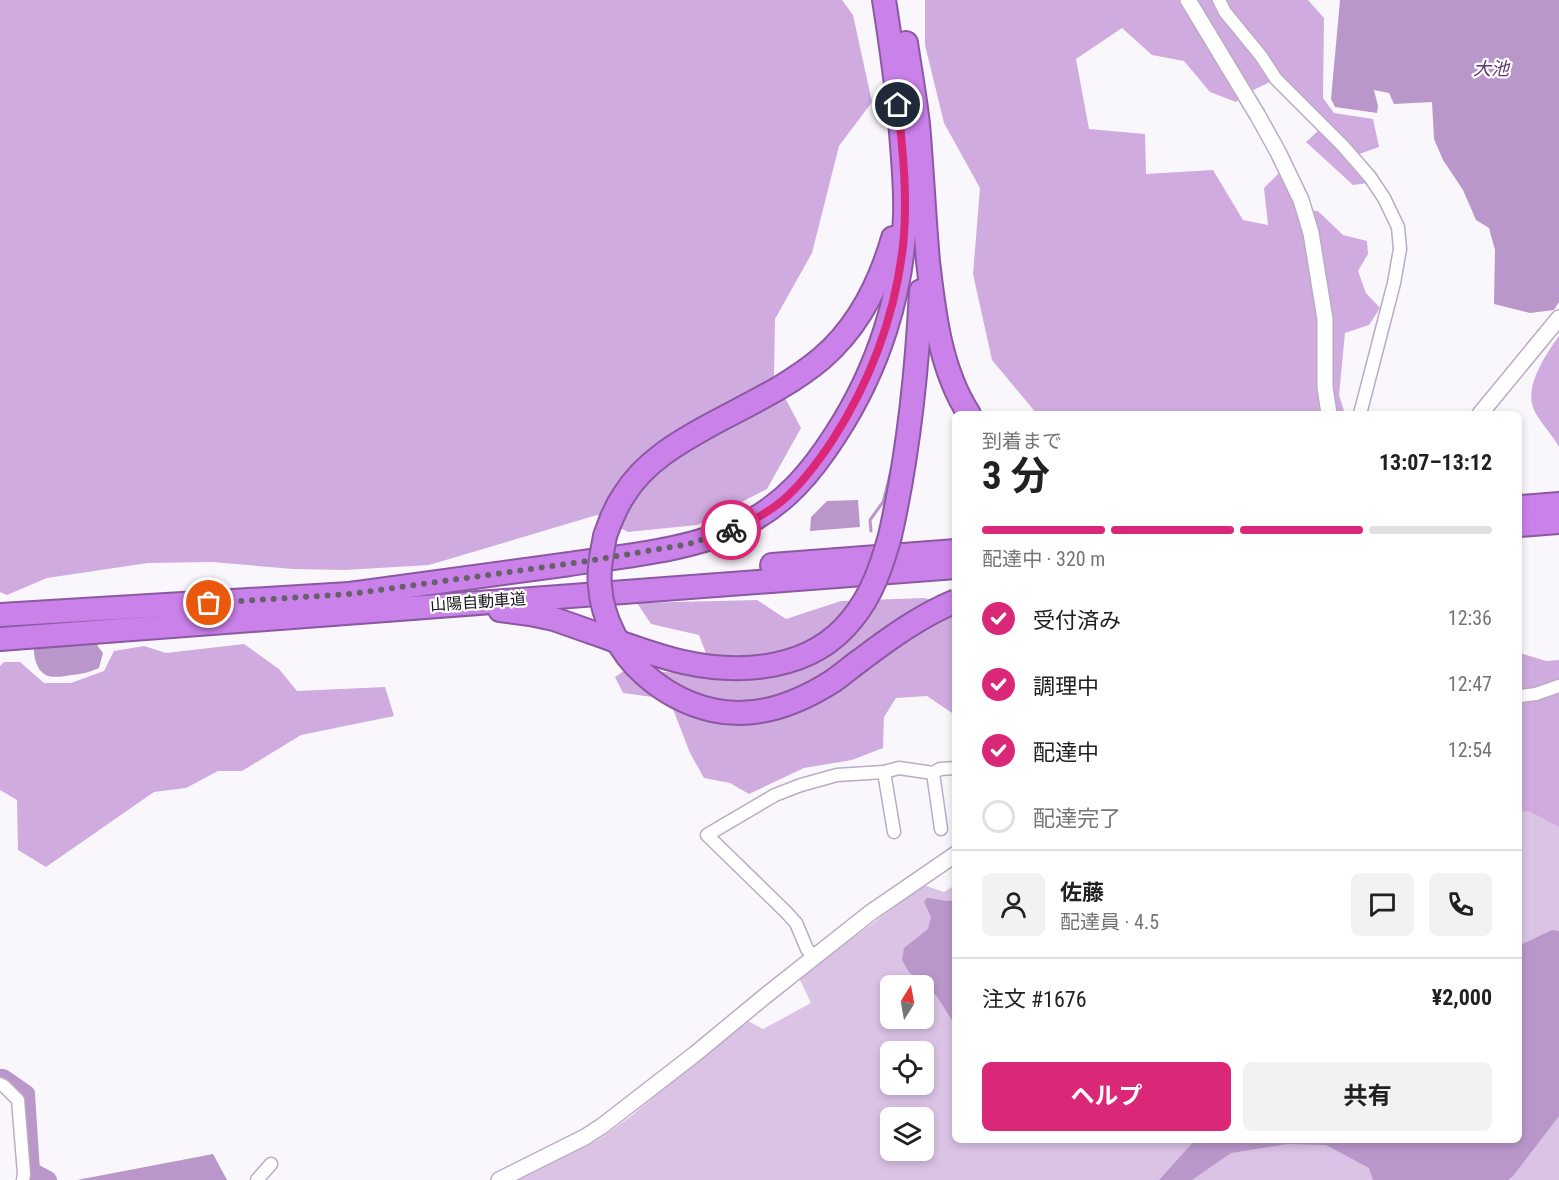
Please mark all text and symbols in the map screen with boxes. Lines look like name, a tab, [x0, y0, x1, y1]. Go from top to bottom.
water label: 大池	[1473, 58, 1511, 79]
pin	[872, 79, 923, 130]
icon: home	[881, 88, 914, 121]
text: 到着まで	[982, 429, 1062, 453]
text: 13:07–13:12	[1379, 450, 1492, 475]
text: 3 分	[982, 453, 1050, 499]
courier	[701, 500, 761, 560]
icon: bike	[715, 514, 748, 547]
text: 配達中 · 320 m	[982, 547, 1105, 571]
pin	[183, 577, 234, 628]
icon: bag	[192, 586, 225, 619]
street label: 山陽自動車道	[429, 589, 527, 615]
icon: check	[982, 602, 1015, 635]
text: 12:36	[1448, 606, 1492, 630]
text: 受付済み	[1033, 608, 1121, 633]
icon: check	[982, 668, 1015, 701]
text: 12:47	[1448, 672, 1492, 696]
text: 調理中	[1033, 674, 1099, 699]
icon: check	[982, 734, 1015, 767]
text: 12:54	[1448, 738, 1492, 762]
text: 配達中	[1033, 740, 1099, 765]
text: 配達完了	[1033, 806, 1121, 831]
button: person	[982, 873, 1045, 936]
button: chat	[1351, 873, 1414, 936]
button: phone	[1429, 873, 1492, 936]
text: 佐藤	[1060, 880, 1104, 905]
text: 配達員 · 4.5	[1060, 910, 1159, 934]
north arrow	[880, 975, 934, 1029]
map controls	[880, 975, 934, 1161]
text: ¥2,000	[1432, 985, 1492, 1010]
text: 注文 #1676	[982, 987, 1087, 1012]
button: locate	[880, 1041, 934, 1095]
button: ヘルプ	[982, 1062, 1231, 1131]
button: 共有	[1243, 1062, 1492, 1131]
button: layers	[880, 1107, 934, 1161]

